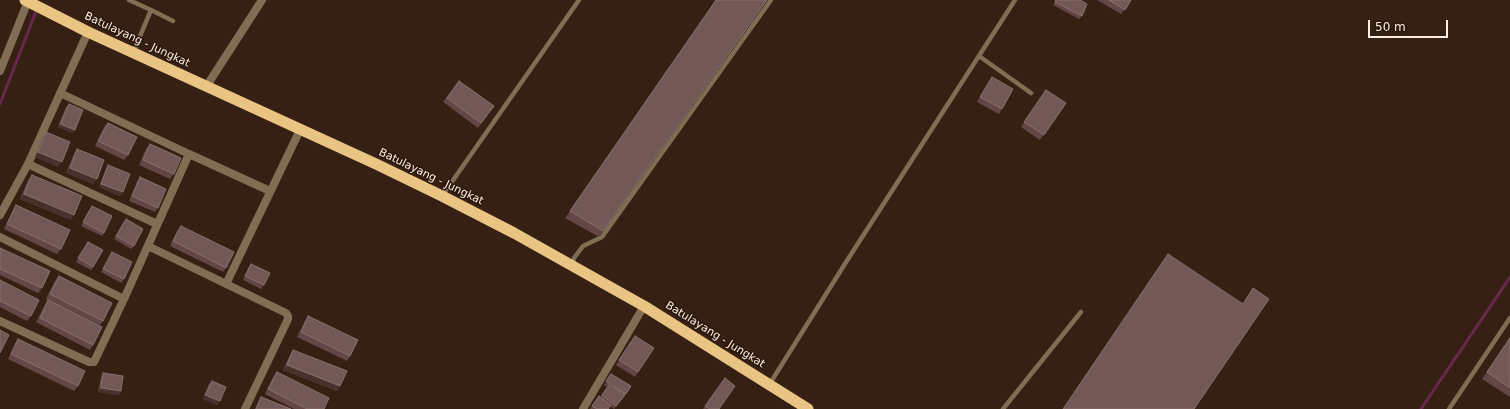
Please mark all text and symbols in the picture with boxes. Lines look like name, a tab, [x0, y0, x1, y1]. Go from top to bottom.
street label: Batulayang - Jungkat	[82, 10, 192, 70]
scale bar	[1370, 12, 1450, 38]
text: 50 m	[1375, 20, 1406, 34]
street label: Batulayang - Jungkat	[376, 146, 486, 208]
street label: Batulayang - Jungkat	[663, 299, 767, 371]

